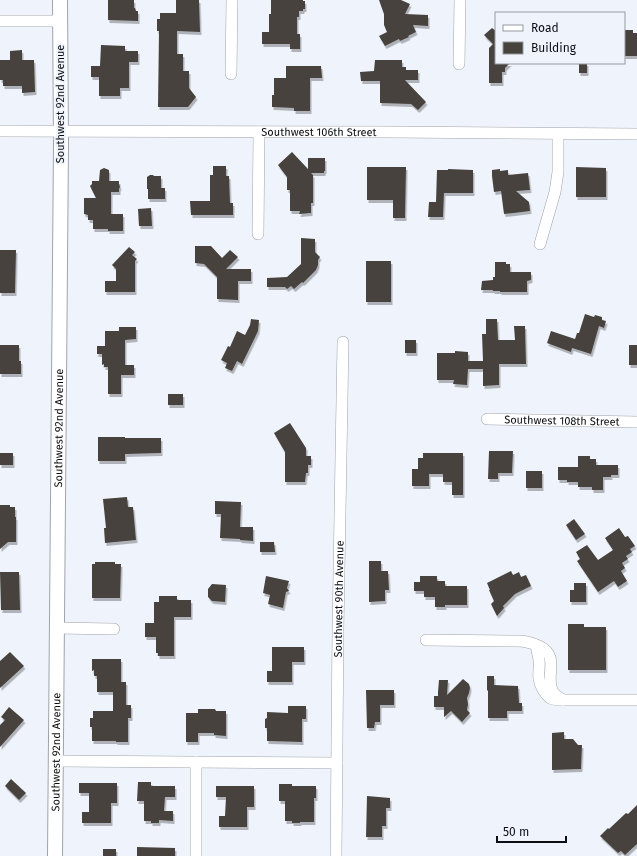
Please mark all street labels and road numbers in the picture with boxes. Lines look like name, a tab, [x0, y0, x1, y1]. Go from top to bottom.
street label: Southwest 92nd Avenue	[54, 45, 67, 163]
street label: Southwest 106th Street	[261, 126, 377, 139]
street label: Southwest 92nd Avenue	[52, 369, 66, 487]
street label: Southwest 108th Street	[504, 413, 620, 429]
street label: Southwest 90th Avenue	[332, 540, 347, 658]
street label: Southwest 92nd Avenue	[49, 693, 63, 811]

